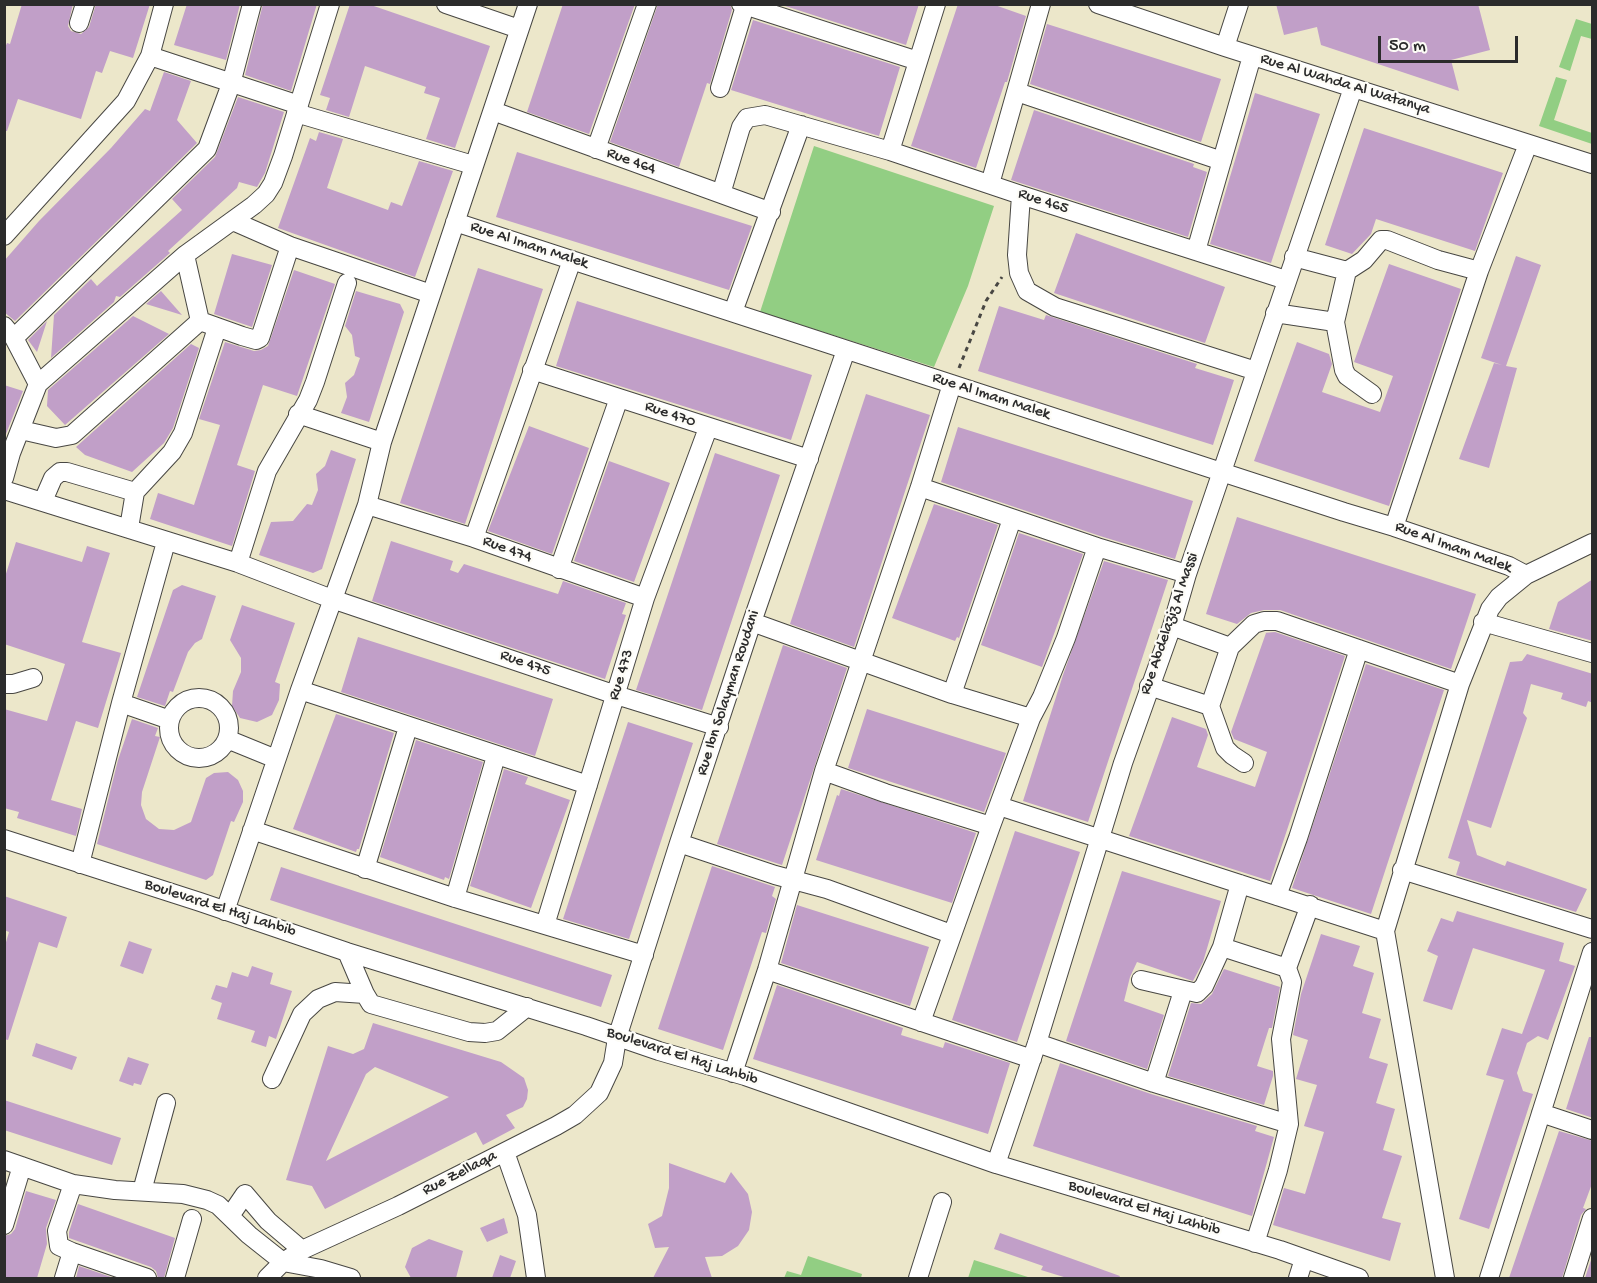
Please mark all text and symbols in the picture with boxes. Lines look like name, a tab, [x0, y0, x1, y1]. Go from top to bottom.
scale bar	[1381, 24, 1520, 62]
text: 50 m	[1389, 36, 1426, 57]
street label: Rue Al Wahda Al Watanya	[1258, 50, 1432, 120]
street label: Rue 464	[604, 144, 658, 180]
street label: Rue 465	[1015, 185, 1071, 219]
street label: Rue Al Imam Malek	[468, 218, 590, 274]
street label: Rue Al Imam Malek	[930, 369, 1052, 425]
street label: Rue 470	[642, 397, 698, 433]
street label: Rue Al Imam Malek	[1392, 518, 1514, 578]
street label: Rue 474	[480, 532, 534, 568]
street label: Rue Abdelaziz Al Massi	[1137, 550, 1203, 698]
street label: Rue Ibn Solayman Roudani	[693, 608, 765, 778]
street label: Rue 475	[497, 646, 553, 682]
street label: Rue 473	[605, 647, 639, 703]
street label: Boulevard El Haj Lahbib	[142, 875, 298, 943]
street label: Boulevard El Haj Lahbib	[604, 1023, 760, 1091]
street label: Rue Zellaqa	[420, 1147, 500, 1201]
street label: Boulevard El Haj Lahbib	[1066, 1177, 1222, 1241]

